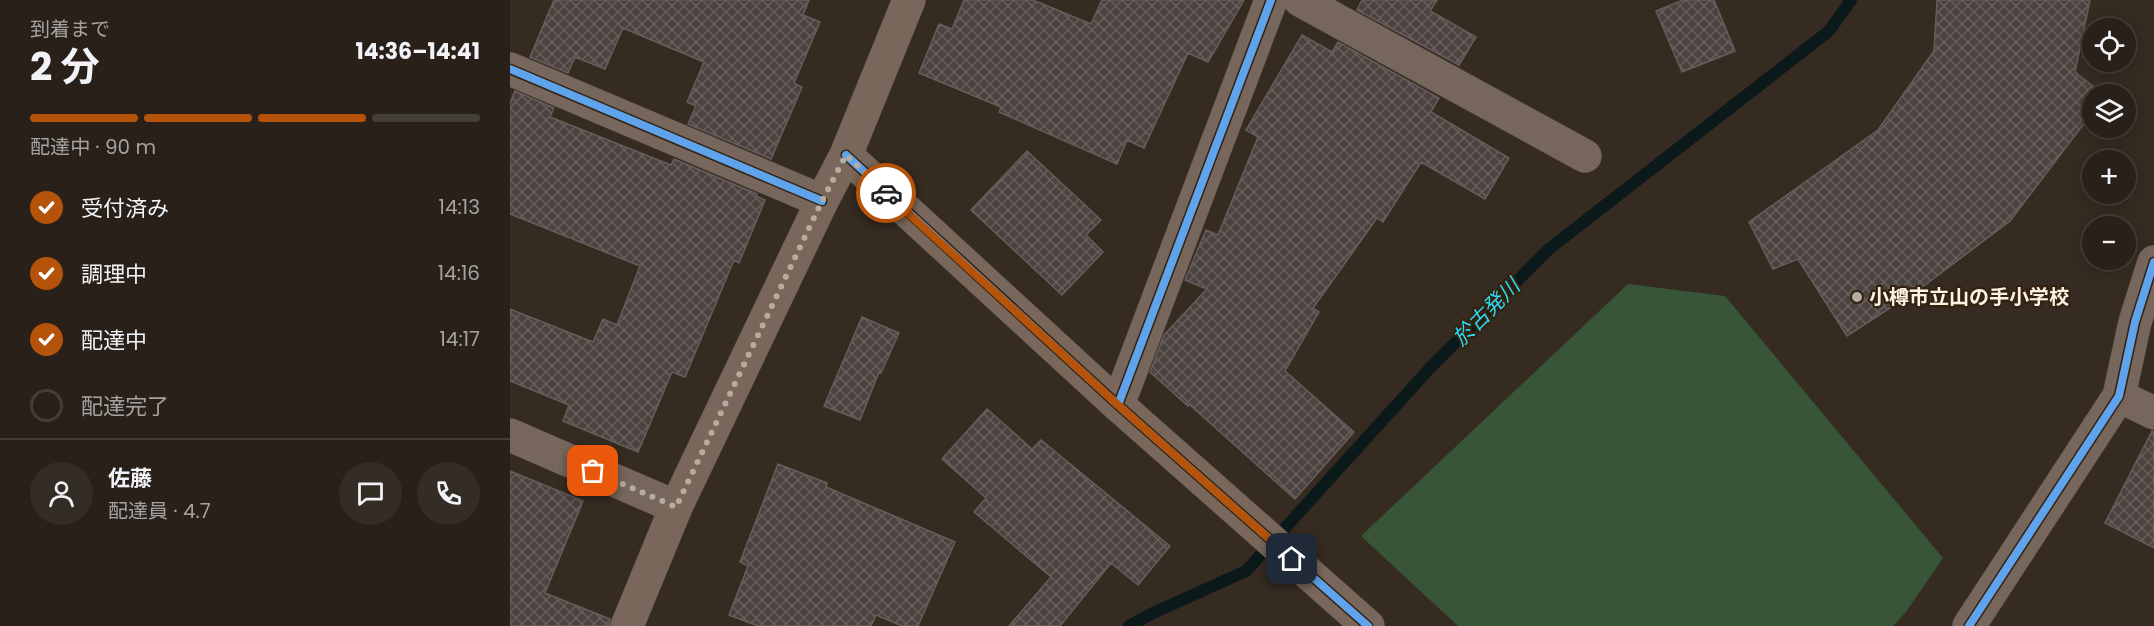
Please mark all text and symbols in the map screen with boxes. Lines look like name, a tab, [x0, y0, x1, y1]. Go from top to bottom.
text: 到着まで	[30, 15, 110, 43]
map controls	[2082, 18, 2136, 270]
button: locate	[2082, 18, 2136, 72]
text: 14:36–14:41	[355, 36, 480, 67]
text: 2 分	[30, 39, 100, 94]
button: layers	[2082, 84, 2136, 138]
text: 配達中 · 90 m	[30, 133, 156, 161]
button: +	[2082, 150, 2136, 204]
courier	[856, 163, 916, 223]
icon: car	[870, 177, 903, 210]
icon: check	[30, 191, 63, 224]
text: 受付済み	[81, 193, 169, 224]
text: 14:13	[439, 193, 480, 221]
button: −	[2082, 216, 2136, 270]
icon: check	[30, 257, 63, 290]
text: 調理中	[81, 259, 147, 290]
text: 14:16	[438, 259, 480, 287]
water label: 於古発川	[1446, 271, 1527, 352]
place label: 小樽市立山の手小学校	[1869, 283, 2069, 311]
marker: 小樽市立山の手小学校	[1850, 290, 1864, 304]
icon: check	[30, 323, 63, 356]
text: 配達中	[81, 325, 147, 356]
text: 14:17	[439, 325, 480, 353]
text: 配達完了	[81, 391, 169, 422]
pin	[567, 445, 618, 496]
icon: bag	[576, 454, 609, 487]
button: person	[30, 462, 93, 525]
button: chat	[339, 462, 402, 525]
button: phone	[417, 462, 480, 525]
text: 佐藤	[108, 463, 152, 494]
text: 配達員 · 4.7	[108, 497, 211, 525]
pin	[1266, 533, 1317, 584]
icon: home	[1275, 542, 1308, 575]

